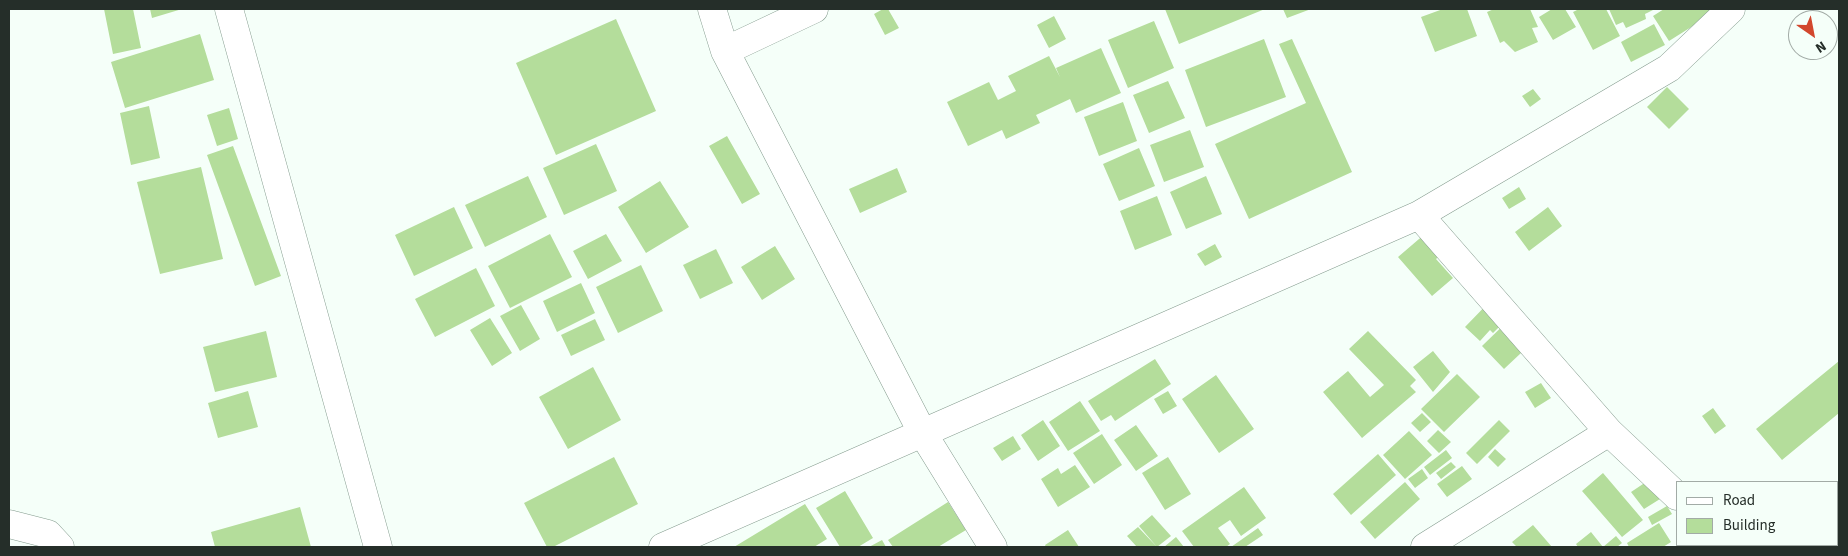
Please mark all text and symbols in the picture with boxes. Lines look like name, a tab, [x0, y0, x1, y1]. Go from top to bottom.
north arrow	[1788, 10, 1838, 60]
text: N	[1811, 36, 1830, 58]
legend	[1676, 481, 1838, 546]
text: Road	[1723, 490, 1755, 511]
text: Building	[1723, 515, 1775, 536]

